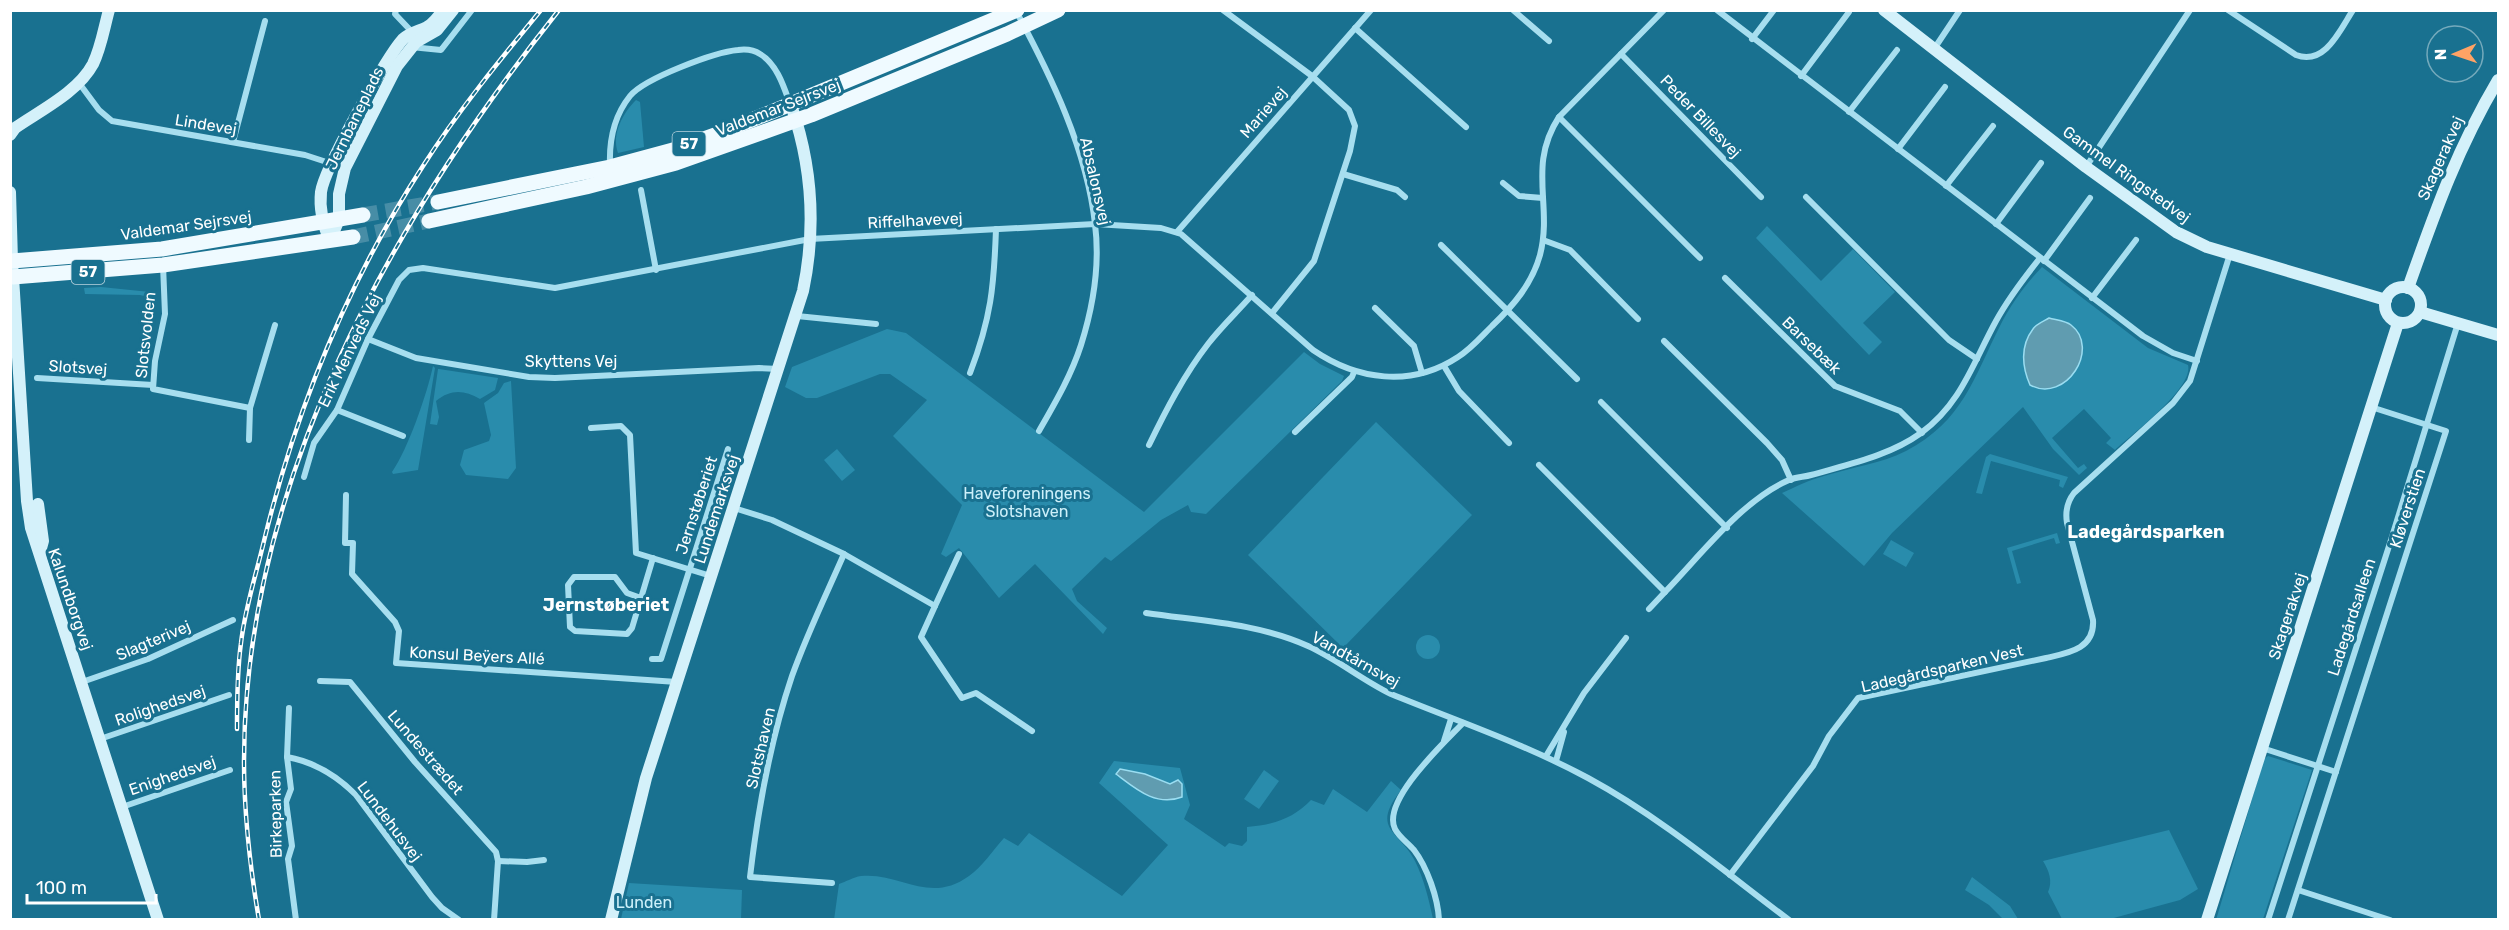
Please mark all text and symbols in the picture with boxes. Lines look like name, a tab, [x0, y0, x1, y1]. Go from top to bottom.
north arrow	[2425, 24, 2485, 84]
text: N	[2431, 48, 2450, 61]
street label: Jernbaneplads	[321, 64, 387, 173]
street label: Peder Billesvej	[1656, 71, 1745, 162]
street label: Valdemar Sejrsvej	[713, 75, 843, 140]
street label: Marievej	[1236, 83, 1291, 142]
street label: Lindevej	[174, 110, 238, 139]
street label: Skagerakvej	[2413, 113, 2467, 203]
street label: Gammel Ringstedvej	[2059, 122, 2194, 227]
road number: 57	[672, 132, 706, 156]
street label: Absalonsvej	[1076, 135, 1115, 227]
street label: Valdemar Sejrsvej	[119, 207, 253, 244]
street label: Riffelhavevej	[867, 209, 963, 232]
road number: 57	[72, 260, 104, 284]
street label: Erik Menveds Vej	[314, 290, 385, 410]
street label: Slotsvolden	[132, 291, 159, 379]
street label: Barsebæk	[1778, 313, 1846, 379]
street label: Skyttens Vej	[525, 352, 617, 371]
street label: Slotsvej	[48, 356, 108, 379]
street label: Lundemarksvej	[690, 452, 743, 566]
street label: Jernstøberiet	[672, 454, 721, 557]
street label: Kløverstien	[2386, 466, 2429, 551]
park label: Haveforeningens Slotshaven	[963, 484, 1091, 521]
district label: Ladegårdsparken	[2067, 521, 2225, 543]
street label: Kalundborgvej	[44, 546, 97, 653]
street label: Ladegårdsalleen	[2324, 556, 2379, 678]
street label: Skagerakvej	[2265, 570, 2310, 662]
district label: Jernstøberiet	[543, 594, 669, 616]
street label: Slagterivej	[113, 616, 193, 665]
street label: Vandtårnsvej	[1308, 627, 1403, 691]
street label: Ladegårdsparken Vest	[1859, 641, 2025, 696]
street label: Konsul Beÿers Allé	[409, 642, 545, 669]
street label: Rolighedsvej	[112, 681, 208, 730]
street label: Lundestrædet	[384, 706, 468, 799]
street label: Slotshaven	[742, 706, 779, 791]
street label: Enighedsvej	[126, 752, 218, 799]
street label: Birkeparken	[265, 770, 286, 858]
street label: Lundehusvej	[353, 777, 426, 865]
scale bar	[27, 867, 156, 905]
text: 100 m	[36, 877, 87, 899]
park label: Lunden	[616, 893, 672, 912]

